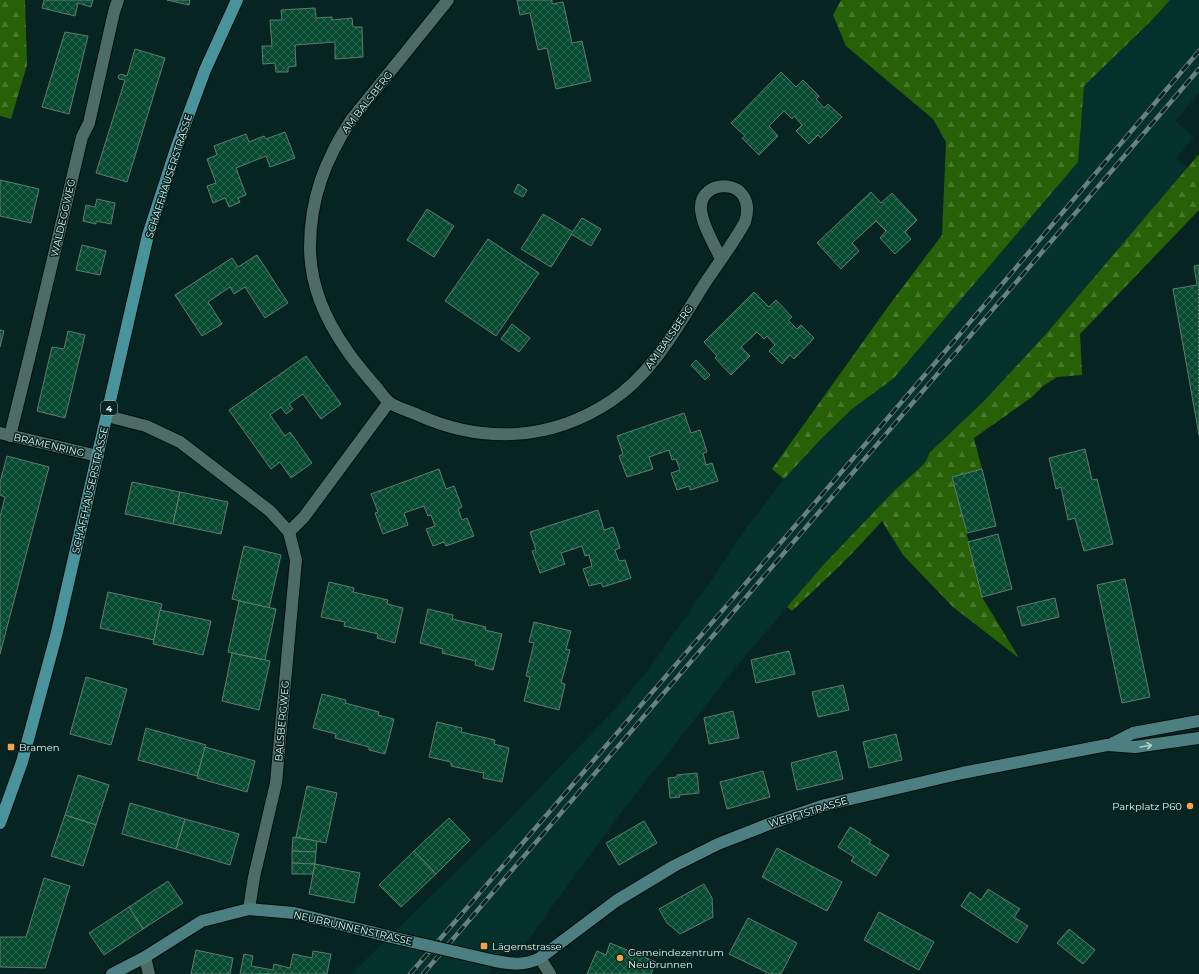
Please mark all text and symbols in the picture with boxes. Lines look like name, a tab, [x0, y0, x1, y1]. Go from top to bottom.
street label: AM BALSBERG	[339, 68, 395, 136]
street label: SCHAFFHAUSERSTRASSE	[143, 112, 195, 240]
street label: WALDEGGWEG	[48, 178, 78, 258]
street label: AM BALSBERG	[642, 302, 696, 372]
road number: 4	[101, 401, 117, 415]
street label: SCHAFFHAUSERSTRASSE	[69, 425, 111, 555]
street label: BRAMENRING	[12, 431, 86, 459]
street label: BALSBERGWEG	[272, 680, 292, 762]
place label: Bramen	[19, 741, 59, 754]
marker: Bramen	[6, 742, 16, 752]
one-way arrow	[1139, 742, 1152, 750]
street label: WERFTSTRASSE	[767, 794, 849, 830]
place label: Parkplatz P60	[1112, 800, 1182, 813]
marker: Parkplatz P60	[1185, 801, 1195, 811]
street label: NEUBRUNNENSTRASSE	[292, 908, 414, 948]
place label: Lägernstrasse	[492, 940, 562, 953]
marker: Lägernstrasse	[479, 941, 489, 951]
place label: Gemeindezentrum Neubrunnen	[628, 946, 724, 971]
marker: Gemeindezentrum Neubrunnen	[615, 953, 625, 963]

